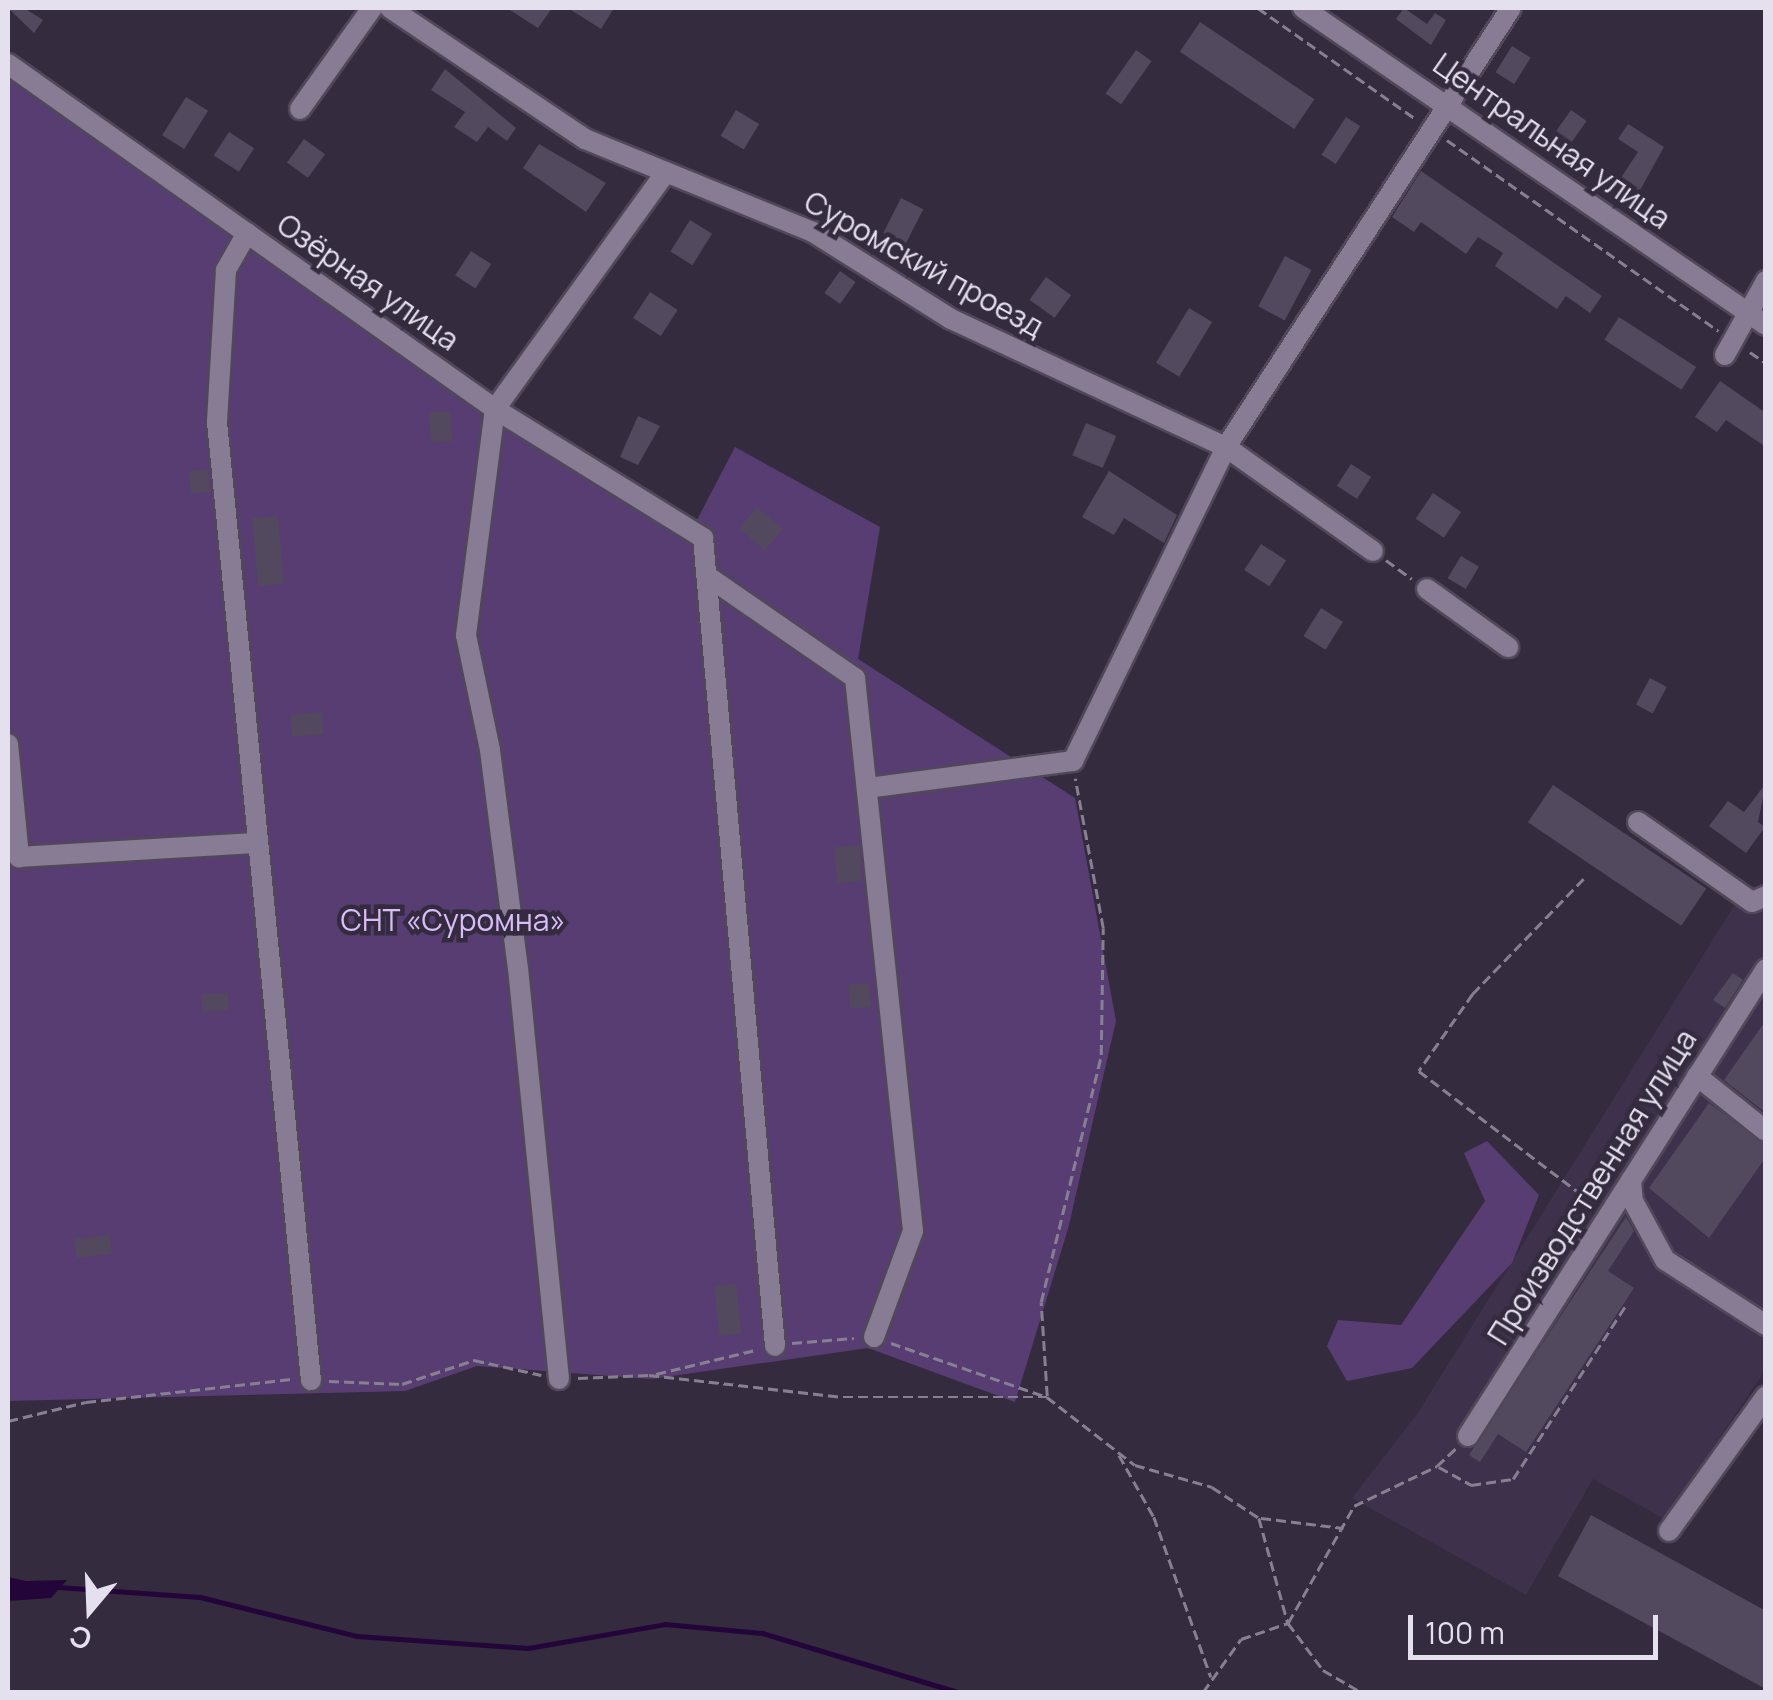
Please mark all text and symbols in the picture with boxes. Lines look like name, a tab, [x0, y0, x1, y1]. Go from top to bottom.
street label: Центральная улица	[1427, 46, 1677, 236]
street label: Суромский проезд	[798, 183, 1050, 345]
street label: Озёрная улица	[270, 206, 466, 358]
park label: СНТ «Суромна»	[340, 902, 566, 938]
street label: Производственная улица	[1480, 1023, 1704, 1351]
north arrow	[40, 1560, 140, 1660]
scale bar	[1413, 1595, 1663, 1657]
text: 100 m	[1425, 1612, 1505, 1653]
text: С	[64, 1617, 96, 1660]

